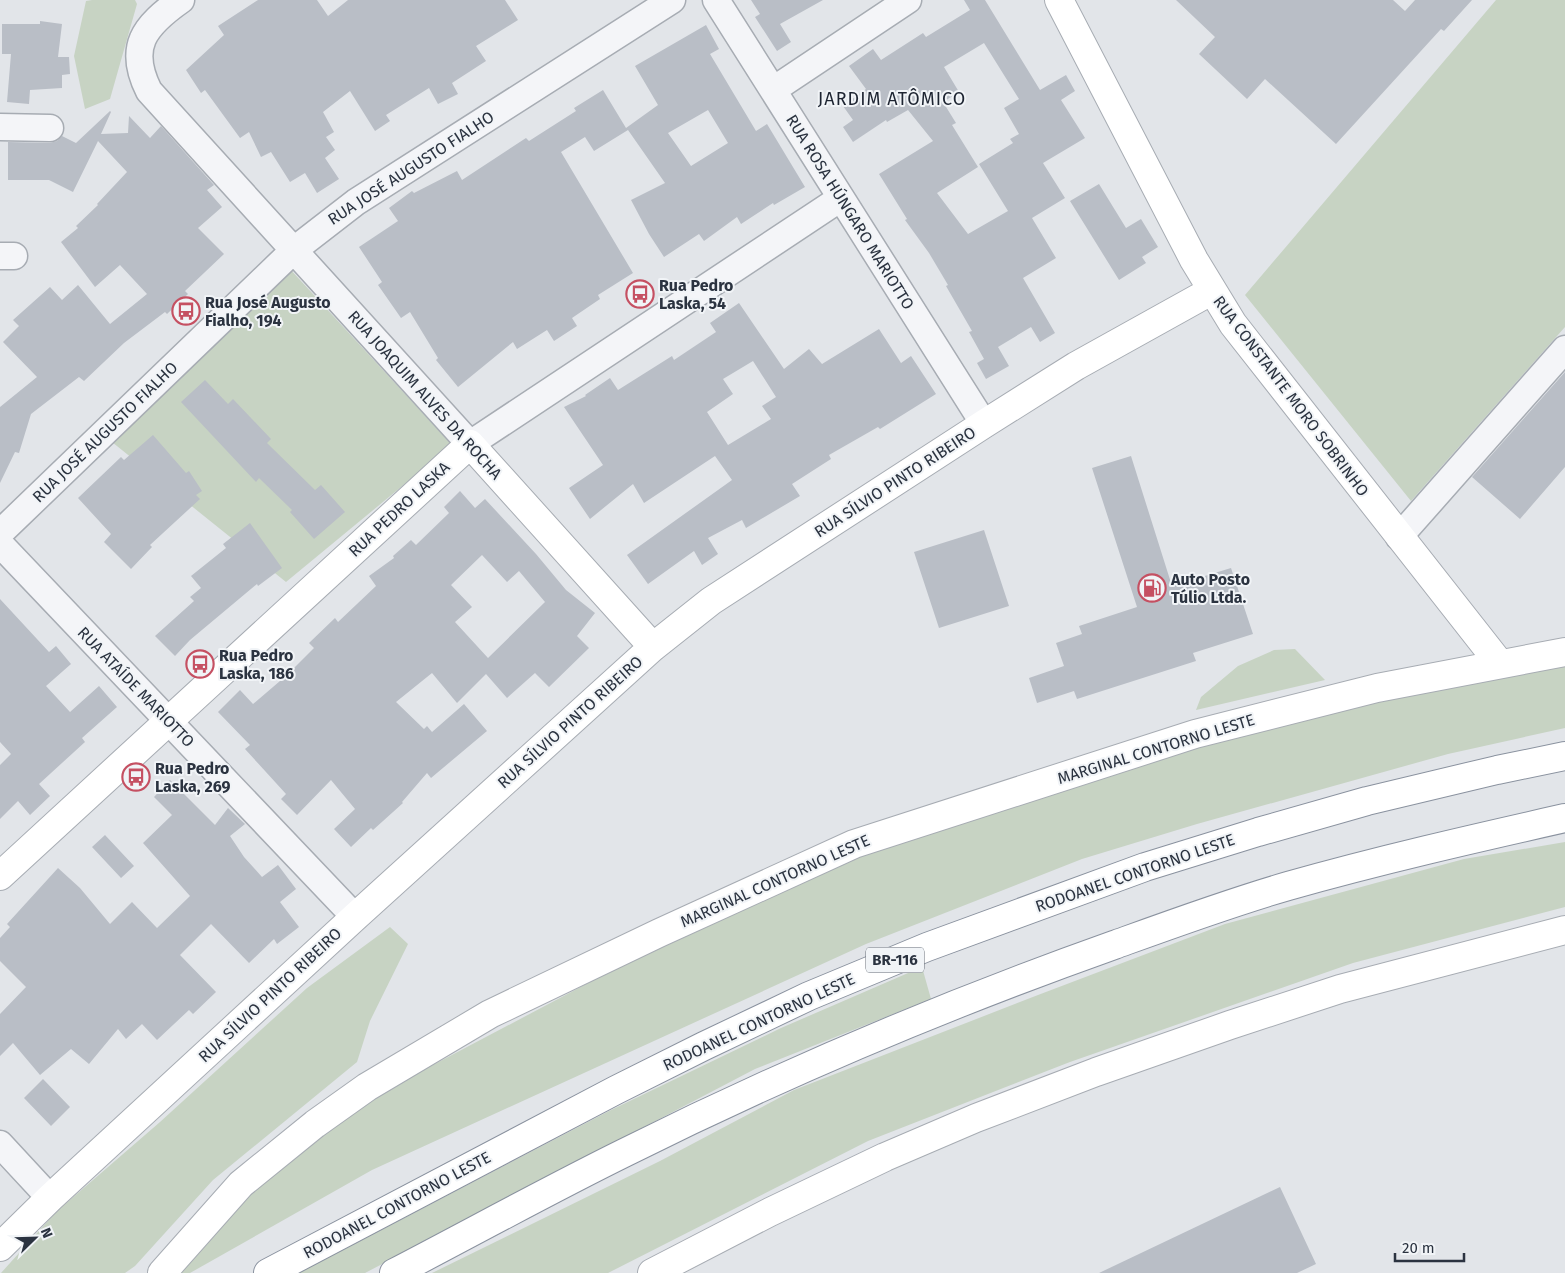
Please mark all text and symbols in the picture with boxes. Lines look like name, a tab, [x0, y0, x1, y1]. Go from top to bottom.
district label: JARDIM ATÔMICO	[818, 88, 966, 110]
street label: RUA JOSÉ AUGUSTO FIALHO	[324, 106, 498, 229]
street label: RUA ROSA HÚNGARO MARIOTTO	[782, 111, 919, 313]
place label: Rua Pedro Laska, 54	[659, 276, 733, 313]
bus stop icon: Rua Pedro Laska, 54	[625, 279, 655, 309]
street label: RUA CONSTANTE MORO SOBRINHO	[1209, 292, 1373, 500]
place label: Rua José Augusto Fialho, 194	[205, 293, 331, 330]
bus stop icon: Rua José Augusto Fialho, 194	[171, 296, 201, 326]
street label: RUA JOAQUIM ALVES DA ROCHA	[344, 307, 506, 484]
street label: RUA JOSÉ AUGUSTO FIALHO	[28, 357, 181, 506]
street label: RUA SÍLVIO PINTO RIBEIRO	[810, 422, 979, 541]
street label: RUA PEDRO LASKA	[345, 457, 454, 561]
place label: Auto Posto Túlio Ltda.	[1170, 570, 1250, 607]
fuel station icon: Auto Posto Túlio Ltda.	[1137, 573, 1167, 603]
street label: RUA ATAÍDE MARIOTTO	[74, 622, 199, 751]
place label: Rua Pedro Laska, 186	[219, 646, 294, 683]
bus stop icon: Rua Pedro Laska, 186	[185, 649, 215, 679]
street label: RUA SÍLVIO PINTO RIBEIRO	[493, 651, 646, 792]
street label: MARGINAL CONTORNO LESTE	[1055, 710, 1257, 788]
place label: Rua Pedro Laska, 269	[155, 759, 230, 796]
bus stop icon: Rua Pedro Laska, 269	[121, 762, 151, 792]
street label: RODOANEL CONTORNO LESTE	[1033, 830, 1237, 916]
street label: MARGINAL CONTORNO LESTE	[677, 831, 873, 931]
street label: RUA SÍLVIO PINTO RIBEIRO	[194, 923, 345, 1066]
road number: BR-116	[866, 948, 924, 972]
street label: RODOANEL CONTORNO LESTE	[660, 969, 858, 1075]
street label: RODOANEL CONTORNO LESTE	[300, 1147, 494, 1263]
north arrow	[10, 1213, 60, 1263]
text: N	[37, 1226, 56, 1241]
scale bar	[1395, 1230, 1464, 1262]
text: 20 m	[1402, 1239, 1435, 1257]

